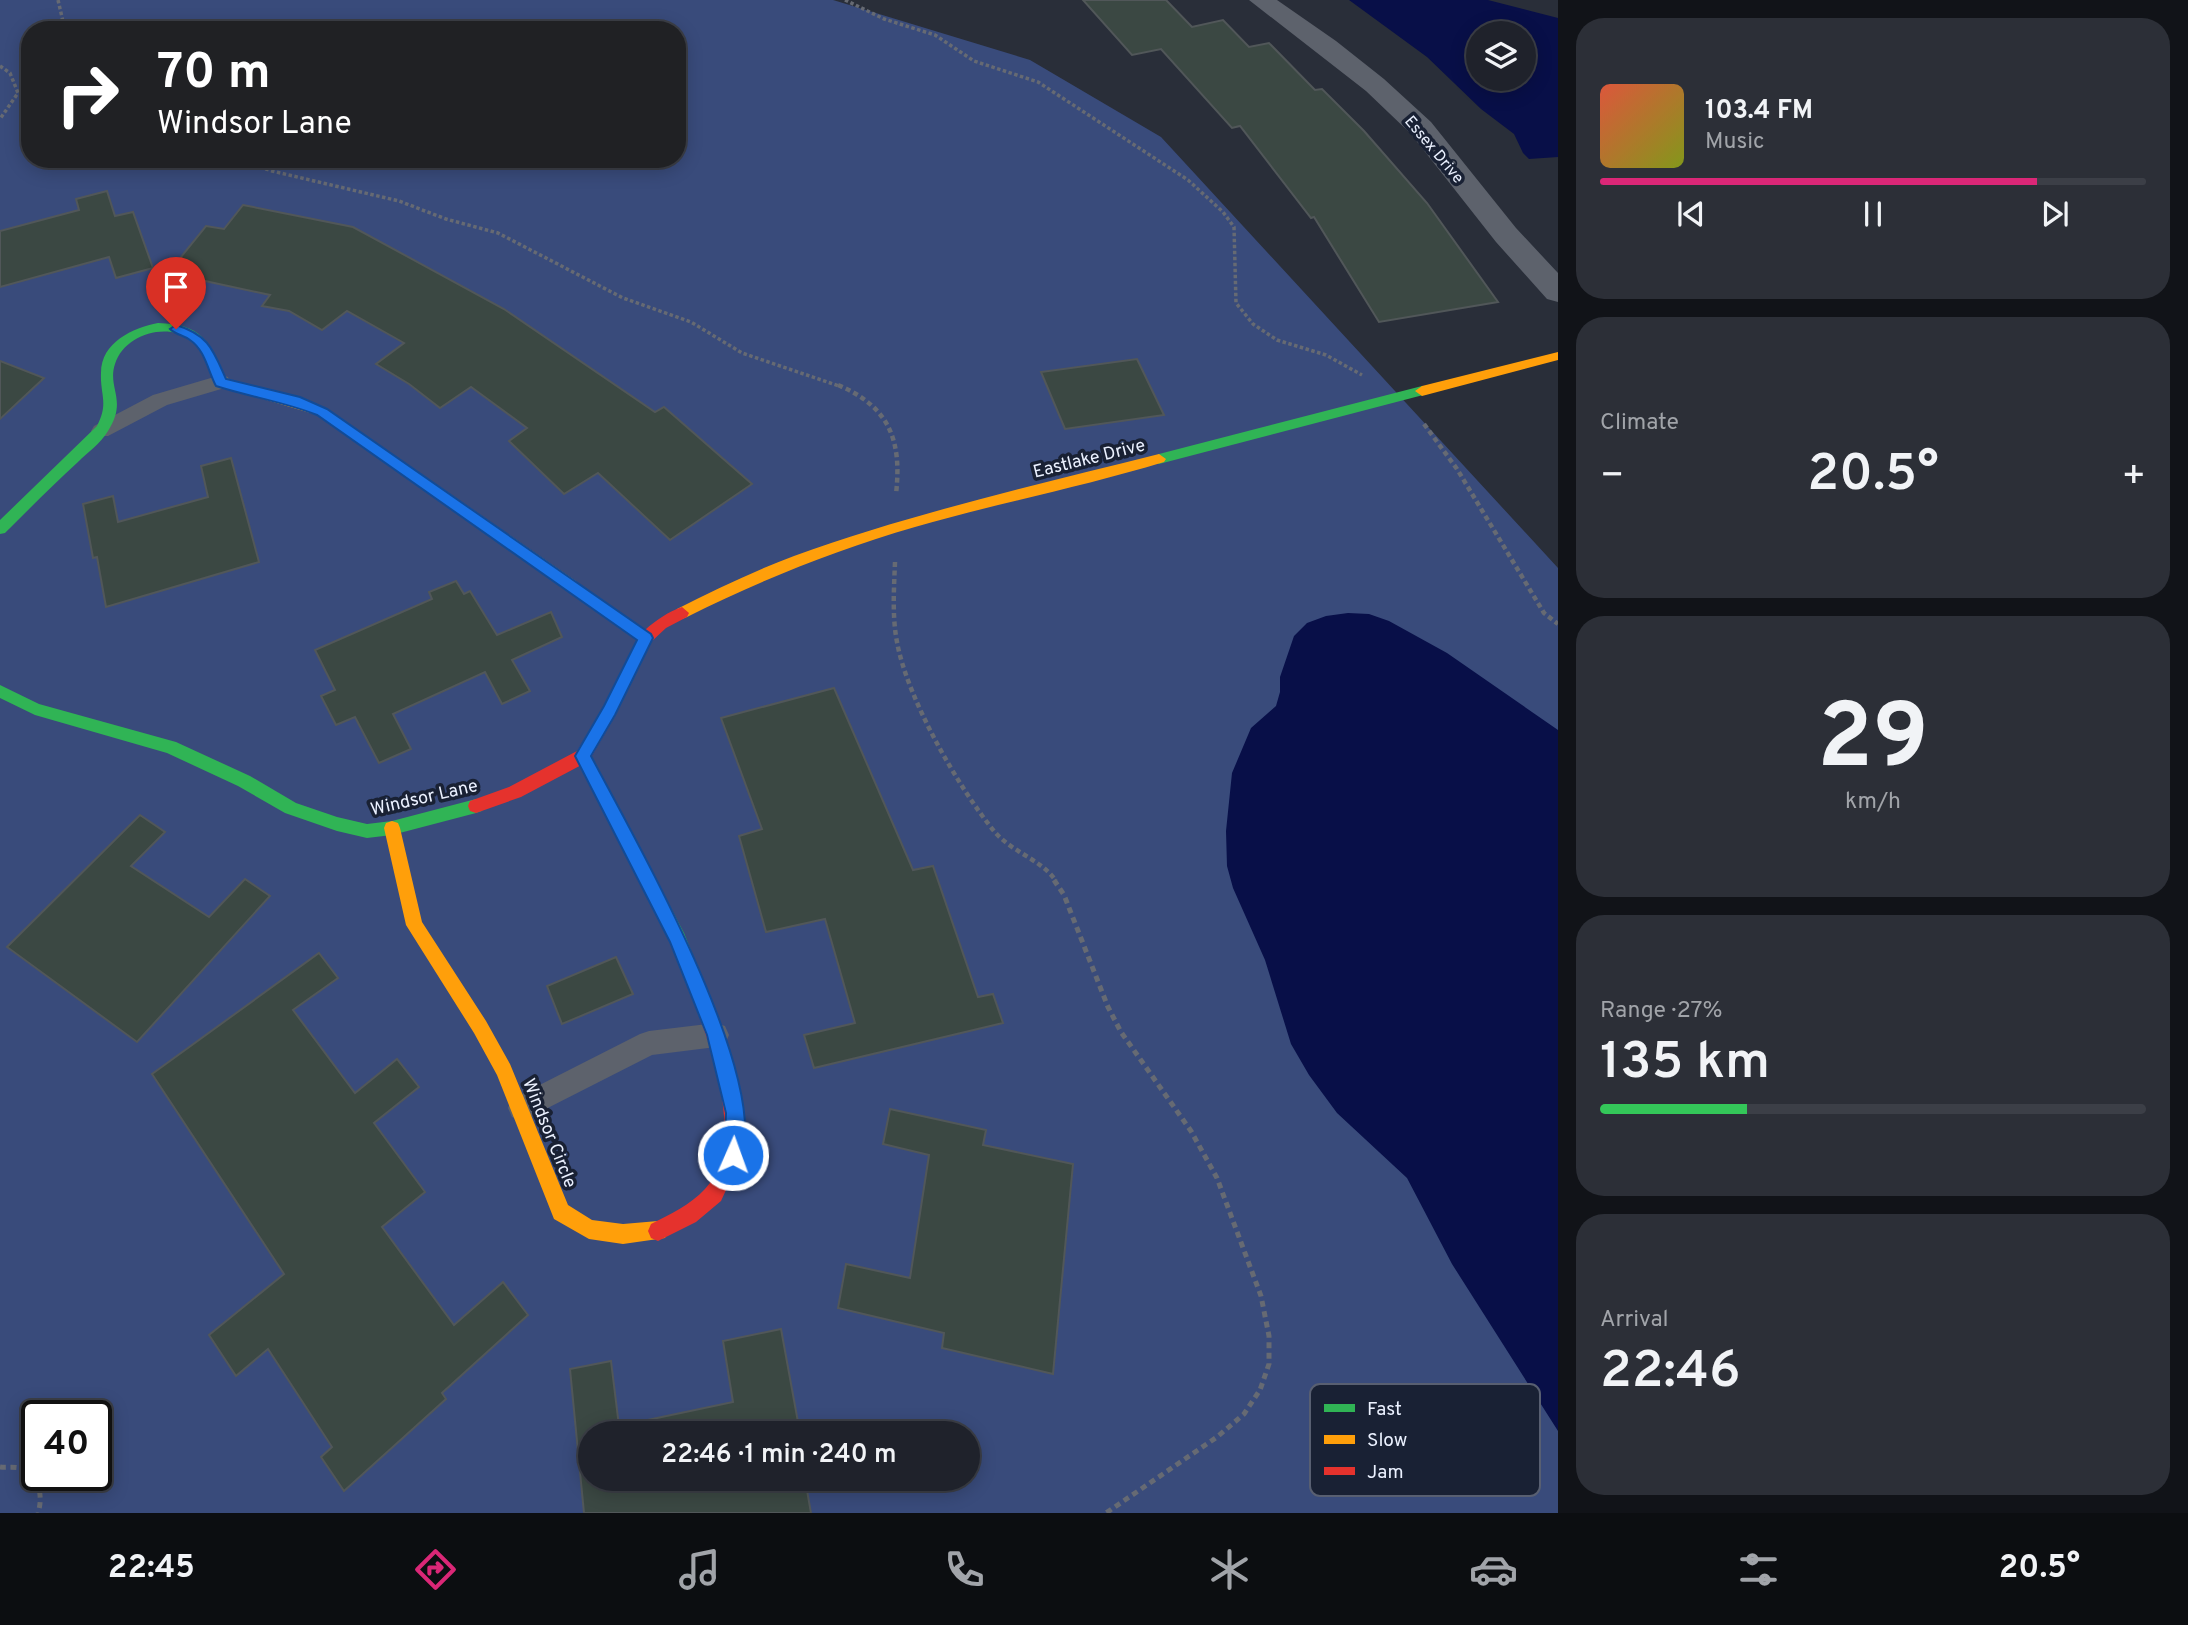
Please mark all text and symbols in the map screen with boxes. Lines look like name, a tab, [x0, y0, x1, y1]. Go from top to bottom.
map controls	[1466, 21, 1536, 91]
button: layers	[1466, 21, 1536, 91]
text: 70 m	[157, 44, 271, 106]
icon: right	[42, 49, 133, 140]
text: 103.4 FM	[1705, 95, 1813, 128]
text: Windsor Lane	[157, 105, 352, 145]
street label: Essex Drive	[1399, 112, 1468, 188]
text: Music	[1705, 128, 1765, 157]
icon: previous	[1672, 195, 1710, 233]
icon: pause	[1854, 195, 1892, 233]
icon: next	[2036, 195, 2074, 233]
pin	[146, 257, 206, 329]
icon: arrive	[157, 268, 195, 306]
text: Climate	[1600, 409, 1679, 438]
street label: Eastlake Drive	[1031, 434, 1148, 484]
text: 20.5°	[1807, 443, 1939, 509]
text: −	[1600, 453, 1625, 502]
text: +	[2121, 453, 2146, 502]
text: 29	[1817, 685, 1929, 800]
street label: Windsor Lane	[368, 775, 480, 822]
text: km/h	[1845, 788, 1901, 817]
text: Range · 27%	[1600, 997, 1723, 1026]
text: 135 km	[1600, 1031, 1770, 1097]
street label: Windsor Circle	[516, 1076, 581, 1192]
position arrow	[696, 1118, 770, 1192]
text: Arrival	[1600, 1306, 1669, 1335]
text: 22:46	[1600, 1340, 1741, 1406]
legend	[1310, 1384, 1540, 1496]
text: Fast	[1367, 1398, 1402, 1422]
speed limit sign: 40	[21, 1400, 112, 1491]
text: Slow	[1367, 1429, 1407, 1453]
text: 22:46 · 1 min · 240 m	[661, 1439, 897, 1472]
text: Jam	[1367, 1461, 1404, 1485]
icon: directions	[411, 1545, 460, 1594]
icon: music	[675, 1545, 724, 1594]
icon: phone	[940, 1545, 989, 1594]
icon: climate	[1205, 1545, 1254, 1594]
icon: car	[1469, 1545, 1518, 1594]
icon: filters	[1734, 1545, 1783, 1594]
text: 22:45	[108, 1549, 195, 1589]
text: 20.5°	[1999, 1549, 2080, 1589]

